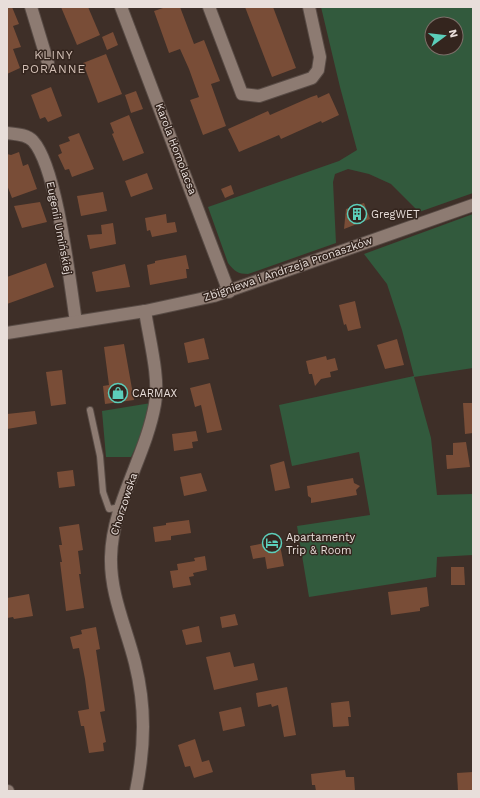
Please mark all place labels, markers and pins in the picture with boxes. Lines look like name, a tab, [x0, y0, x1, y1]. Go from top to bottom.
building icon: GregWET	[346, 203, 368, 225]
place label: GregWET	[371, 208, 420, 221]
shop icon: CARMAX	[107, 382, 129, 404]
place label: CARMAX	[132, 387, 178, 400]
place label: Apartamenty Trip & Room	[286, 531, 356, 557]
hotel icon: Apartamenty Trip & Room	[261, 532, 283, 554]

